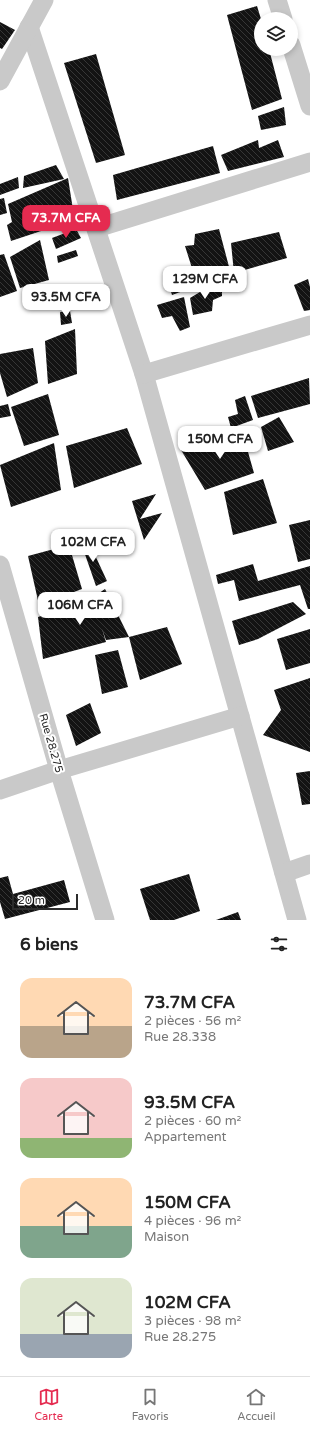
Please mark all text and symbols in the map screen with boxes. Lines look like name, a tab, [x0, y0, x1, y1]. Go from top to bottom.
map controls	[254, 12, 298, 56]
button: layers	[254, 12, 298, 56]
pin: 73.7M CFA	[20, 205, 112, 239]
text: 73.7M CFA	[31, 210, 101, 226]
pin: 129M CFA	[164, 266, 246, 300]
text: 129M CFA	[172, 271, 238, 287]
pin: 93.5M CFA	[20, 284, 112, 318]
text: 93.5M CFA	[31, 289, 101, 305]
pin: 150M CFA	[179, 426, 261, 460]
text: 150M CFA	[187, 431, 253, 447]
pin: 102M CFA	[52, 529, 134, 563]
text: 102M CFA	[60, 534, 126, 550]
pin: 106M CFA	[39, 592, 121, 626]
text: 106M CFA	[47, 597, 113, 613]
street label: Rue 28.275	[36, 712, 66, 774]
scale bar	[12, 892, 78, 911]
text: 20 m	[18, 894, 45, 907]
icon: filters	[268, 933, 290, 955]
text: 6 biens	[20, 934, 78, 955]
text: 73.7M CFA	[144, 992, 235, 1013]
icon: home	[52, 994, 100, 1042]
text: 2 pièces · 56 m²	[144, 1013, 241, 1029]
text: Rue 28.338	[144, 1029, 216, 1045]
text: 93.5M CFA	[144, 1092, 235, 1113]
icon: home	[52, 1094, 100, 1142]
text: 2 pièces · 60 m²	[144, 1113, 241, 1129]
text: Appartement	[144, 1129, 227, 1145]
text: 150M CFA	[144, 1192, 231, 1213]
icon: home	[52, 1194, 100, 1242]
text: 4 pièces · 96 m²	[144, 1213, 241, 1229]
text: Maison	[144, 1229, 189, 1245]
text: 102M CFA	[144, 1292, 231, 1313]
icon: home	[52, 1294, 100, 1342]
text: 3 pièces · 98 m²	[144, 1313, 241, 1329]
text: Rue 28.275	[144, 1329, 216, 1345]
tab: Carte	[34, 1386, 63, 1423]
tab: Favoris	[132, 1386, 168, 1423]
tab: Accueil	[237, 1386, 276, 1423]

